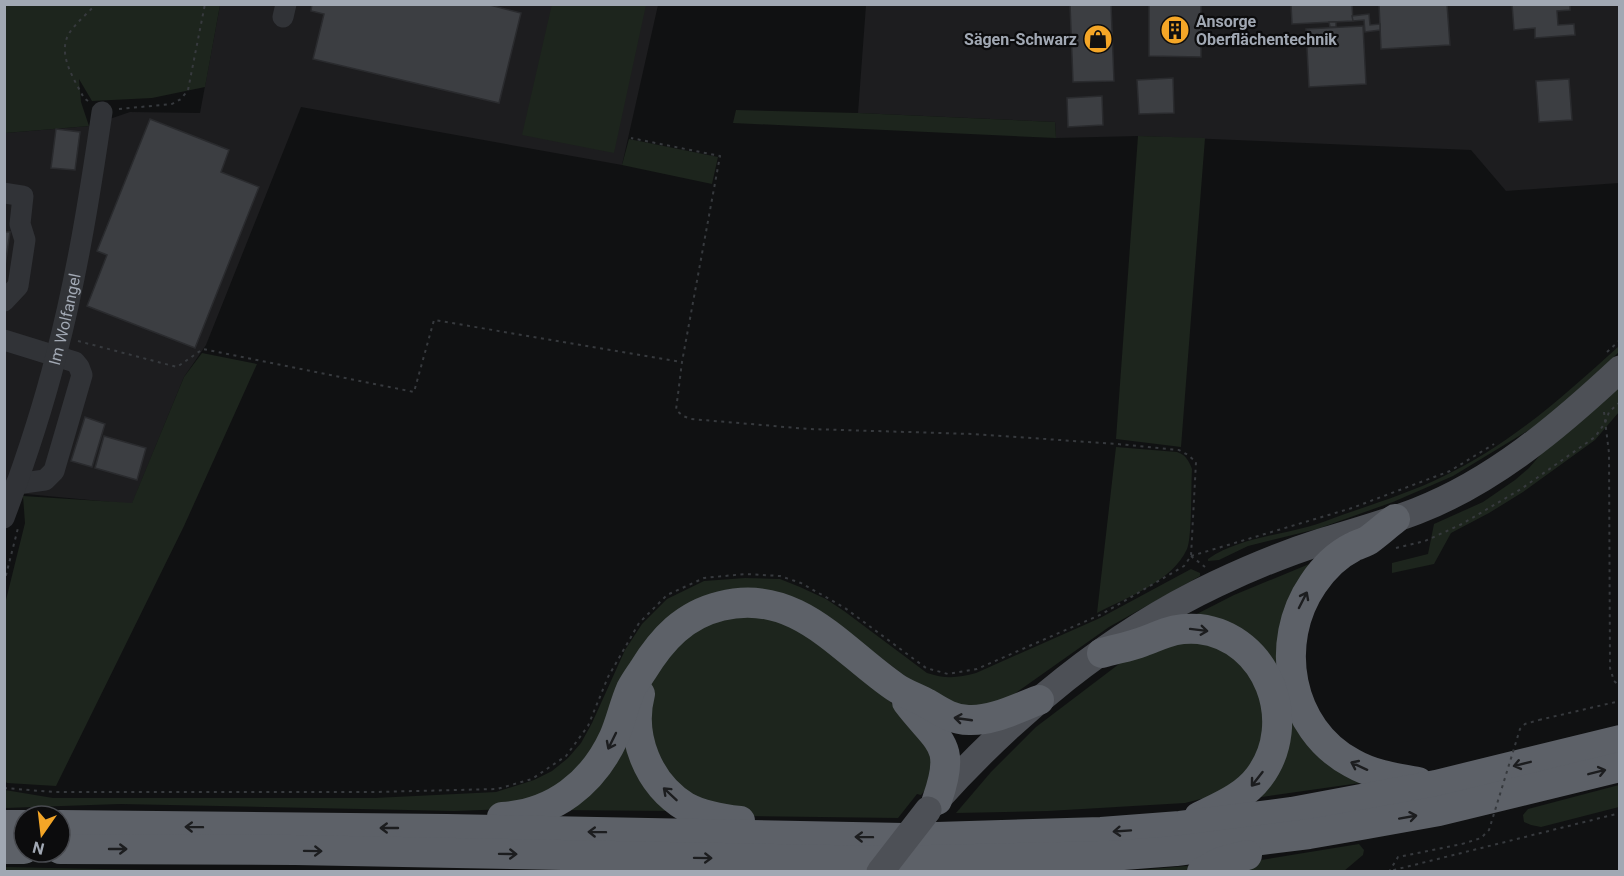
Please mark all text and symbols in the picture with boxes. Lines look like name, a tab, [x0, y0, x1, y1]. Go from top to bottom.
place label: Ansorge Oberflächentechnik	[1196, 12, 1337, 49]
building icon: Ansorge Oberflächentechnik	[1159, 14, 1191, 46]
shop icon: Sägen-Schwarz	[1082, 23, 1114, 55]
place label: Sägen-Schwarz	[964, 30, 1077, 49]
street label: Im Wolfangel	[45, 272, 84, 367]
one-way arrow	[1298, 592, 1309, 610]
one-way arrow	[1188, 625, 1208, 636]
one-way arrow	[954, 713, 973, 724]
one-way arrow	[605, 732, 617, 750]
one-way arrow	[1513, 759, 1532, 771]
one-way arrow	[1350, 760, 1368, 772]
one-way arrow	[1588, 765, 1607, 777]
one-way arrow	[1250, 770, 1263, 786]
one-way arrow	[663, 786, 678, 801]
north arrow	[12, 804, 72, 864]
one-way arrow	[1397, 811, 1417, 822]
one-way arrow	[184, 821, 204, 832]
one-way arrow	[379, 823, 399, 834]
one-way arrow	[587, 826, 607, 837]
one-way arrow	[1113, 826, 1132, 837]
one-way arrow	[855, 831, 875, 842]
text: N	[31, 837, 46, 859]
one-way arrow	[108, 843, 128, 855]
one-way arrow	[303, 845, 323, 856]
one-way arrow	[498, 848, 518, 860]
one-way arrow	[693, 852, 713, 863]

